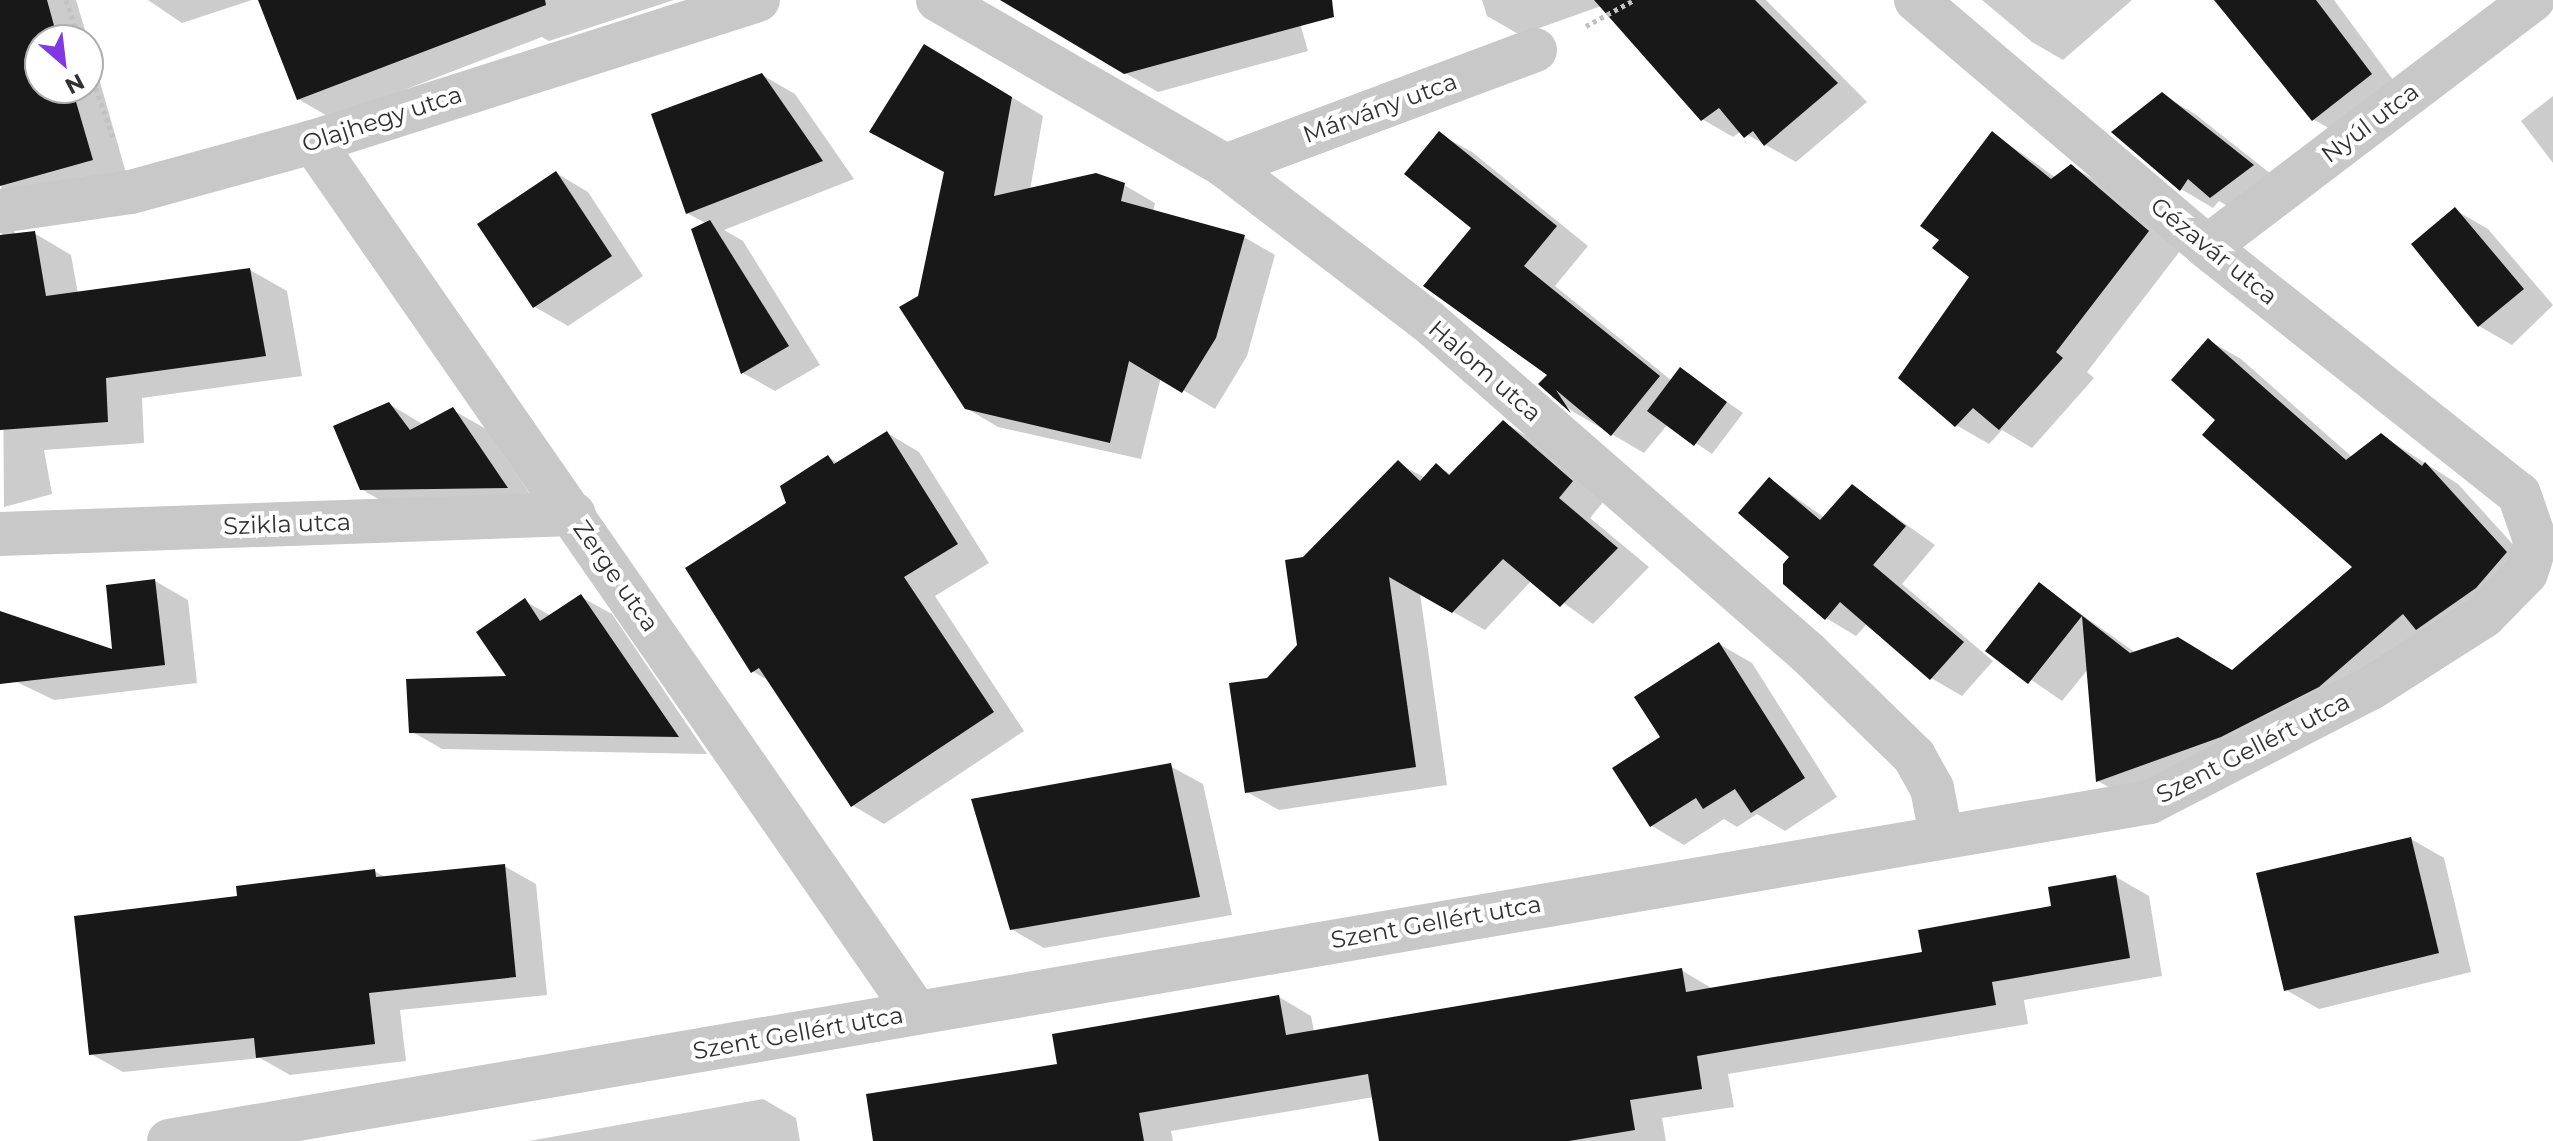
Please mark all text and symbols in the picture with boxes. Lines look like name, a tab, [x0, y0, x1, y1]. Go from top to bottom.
north arrow	[24, 24, 104, 104]
street label: Márvány utca	[1299, 67, 1461, 149]
text: N	[60, 68, 89, 100]
street label: Nyúl utca	[2316, 77, 2424, 169]
street label: Olajhegy utca	[298, 80, 466, 158]
street label: Gézavár utca	[2145, 191, 2283, 311]
street label: Halom utca	[1423, 314, 1547, 428]
street label: Szikla utca	[223, 507, 351, 541]
street label: Zerge utca	[567, 515, 665, 637]
street label: Szent Gellért utca	[2152, 687, 2354, 809]
street label: Szent Gellért utca	[1329, 889, 1543, 955]
street label: Szent Gellért utca	[691, 1000, 905, 1066]

